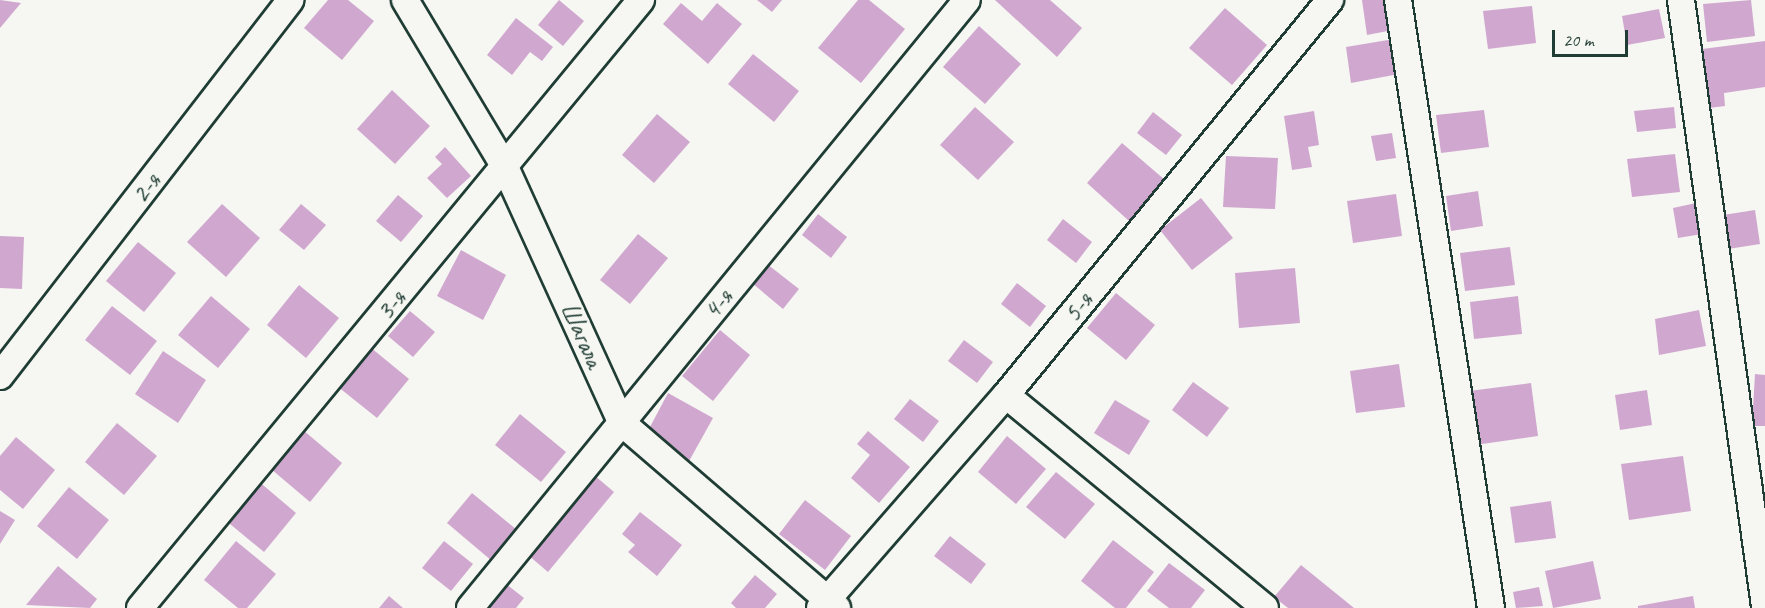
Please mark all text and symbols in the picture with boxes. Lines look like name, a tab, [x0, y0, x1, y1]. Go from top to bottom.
scale bar	[1555, 18, 1632, 56]
text: 20 m	[1563, 29, 1594, 51]
street label: 2-я	[125, 167, 167, 209]
street label: 4-я	[697, 283, 739, 325]
street label: 3-я	[370, 284, 412, 326]
street label: 5-я	[1057, 286, 1099, 328]
street label: Шагала	[553, 297, 611, 373]

